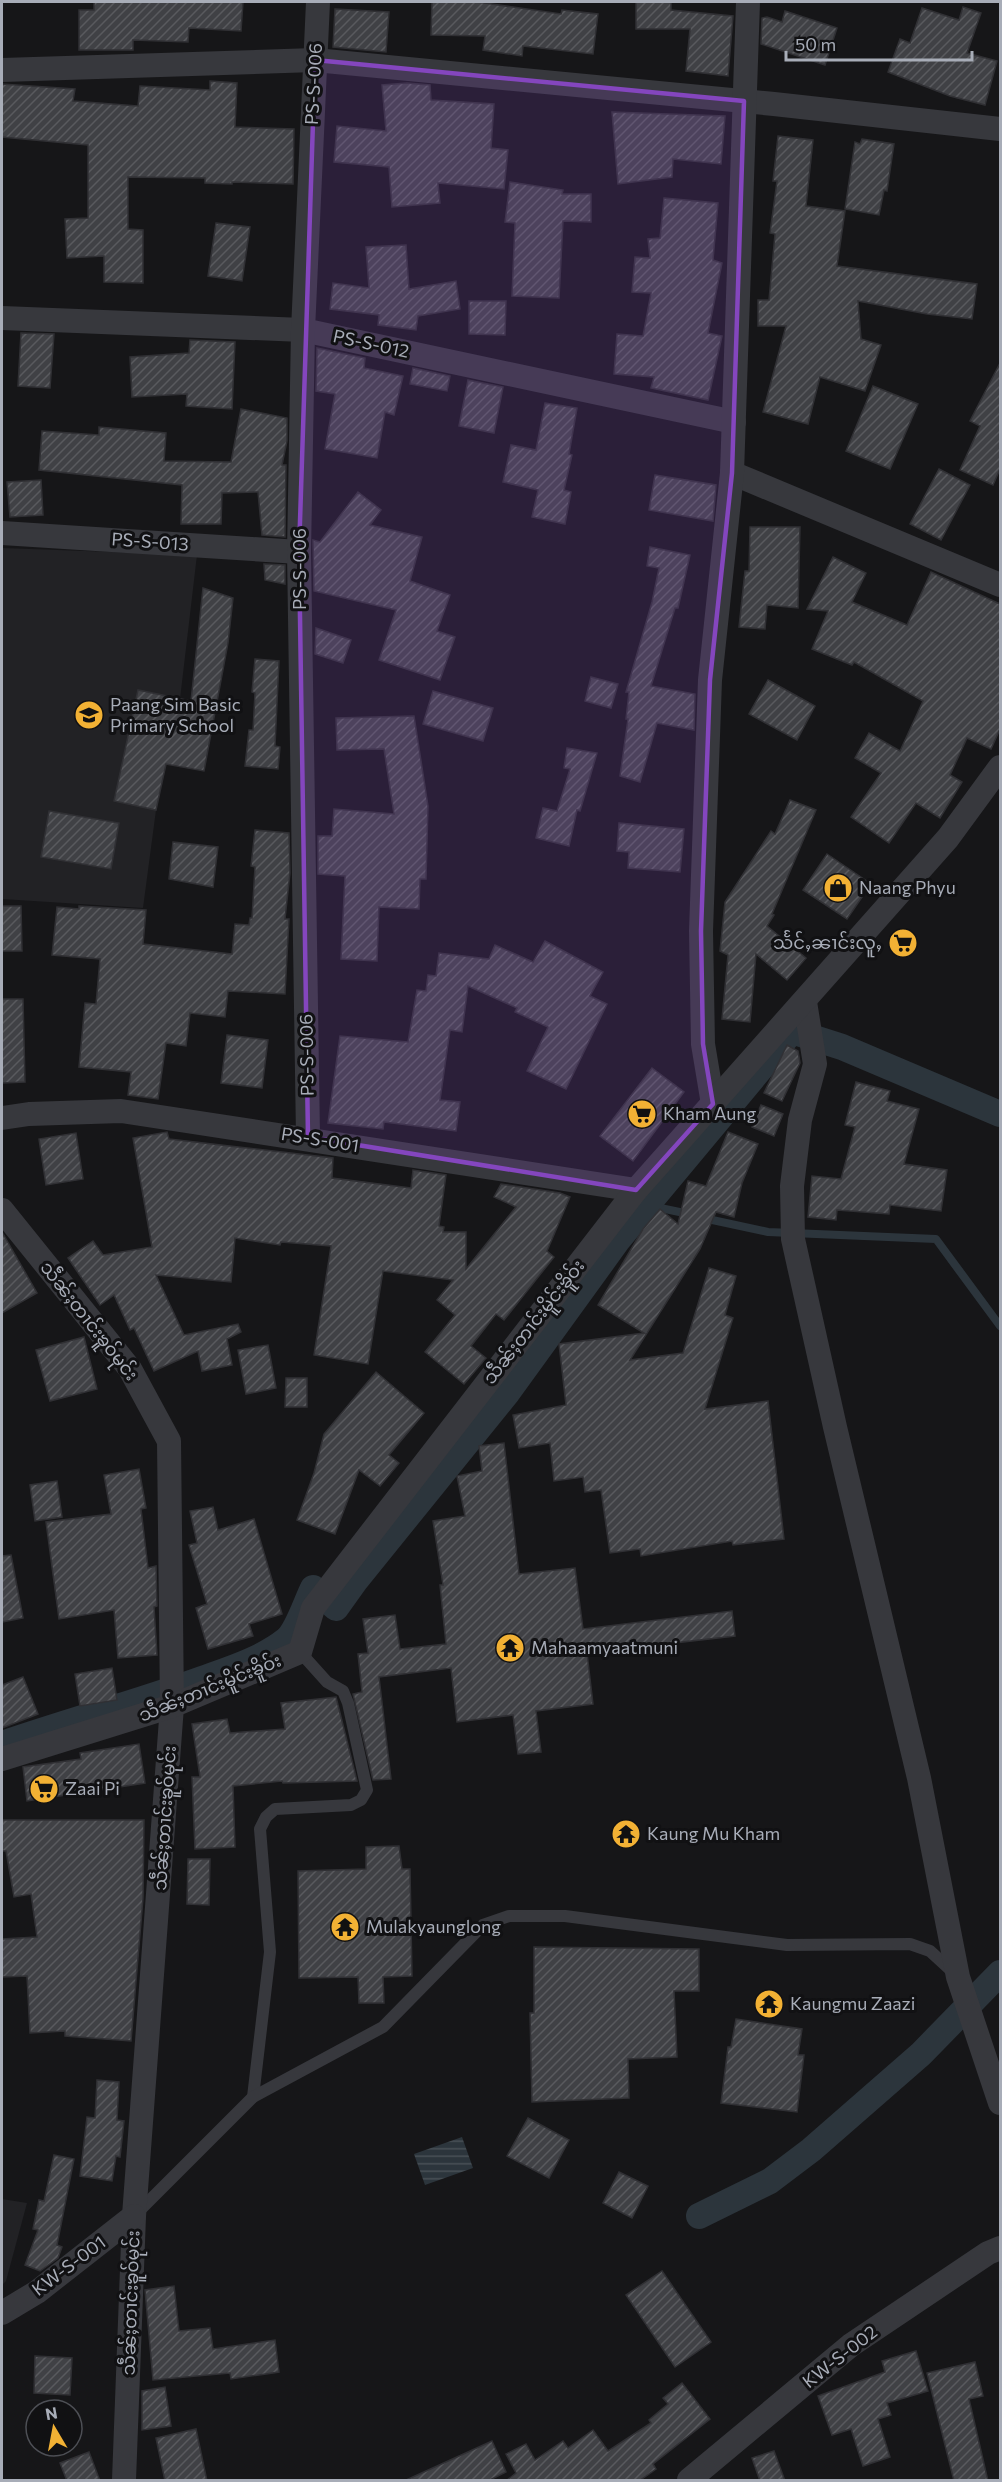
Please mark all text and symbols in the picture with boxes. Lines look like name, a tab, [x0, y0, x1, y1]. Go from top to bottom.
scale bar	[786, 24, 972, 62]
text: 50 m	[795, 33, 836, 55]
street label: PS-S-006	[300, 42, 326, 125]
street label: PS-S-012	[331, 324, 411, 362]
street label: PS-S-013	[111, 527, 189, 555]
street label: PS-S-006	[288, 528, 310, 610]
place label: Paang Sim Basic Primary School	[110, 693, 241, 736]
school or university icon: Paang Sim Basic Primary School	[73, 699, 105, 731]
shop icon: Naang Phyu	[822, 872, 854, 904]
place label: Naang Phyu	[859, 876, 956, 898]
supermarket icon: သႅင်ႇၼၢင်းလူႇ	[887, 927, 919, 959]
place label: သႅင်ႇၼၢင်းလူႇ	[773, 930, 882, 958]
street label: PS-S-006	[294, 1014, 318, 1096]
supermarket icon: Kham Aung	[626, 1098, 658, 1130]
place label: Kham Aung	[663, 1102, 757, 1124]
street label: PS-S-001	[280, 1122, 361, 1156]
street label: သဵၼ်ႈတၢင်းမိူင်းၶိူဝ်း	[476, 1254, 592, 1391]
street label: သဵၼ်ႈတၢင်းၶူဝ်မုင်း	[32, 1255, 145, 1388]
temple icon: Mahaamyaatmuni	[494, 1632, 526, 1664]
place label: Mahaamyaatmuni	[531, 1636, 678, 1658]
street label: သဵၼ်ႈတၢင်းမိူင်းၶိူဝ်း	[134, 1647, 286, 1730]
street label: သဵၼ်ႈတၢင်းၶူဝ်မုင်း	[146, 1745, 185, 1892]
supermarket icon: Zaai Pi	[28, 1773, 60, 1805]
place label: Zaai Pi	[65, 1777, 120, 1799]
temple icon: Kaung Mu Kham	[610, 1818, 642, 1850]
place label: Kaung Mu Kham	[647, 1822, 780, 1844]
temple icon: Mulakyaunglong	[329, 1911, 361, 1943]
place label: Mulakyaunglong	[366, 1915, 501, 1937]
temple icon: Kaungmu Zaazi	[753, 1988, 785, 2020]
place label: Kaungmu Zaazi	[790, 1992, 915, 2014]
street label: KW-S-001	[27, 2230, 110, 2300]
street label: သဵၼ်ႈတၢင်းၶူဝ်မုင်း	[114, 2230, 149, 2376]
street label: KW-S-002	[798, 2320, 881, 2392]
north arrow	[24, 2398, 84, 2458]
text: N	[44, 2402, 59, 2423]

